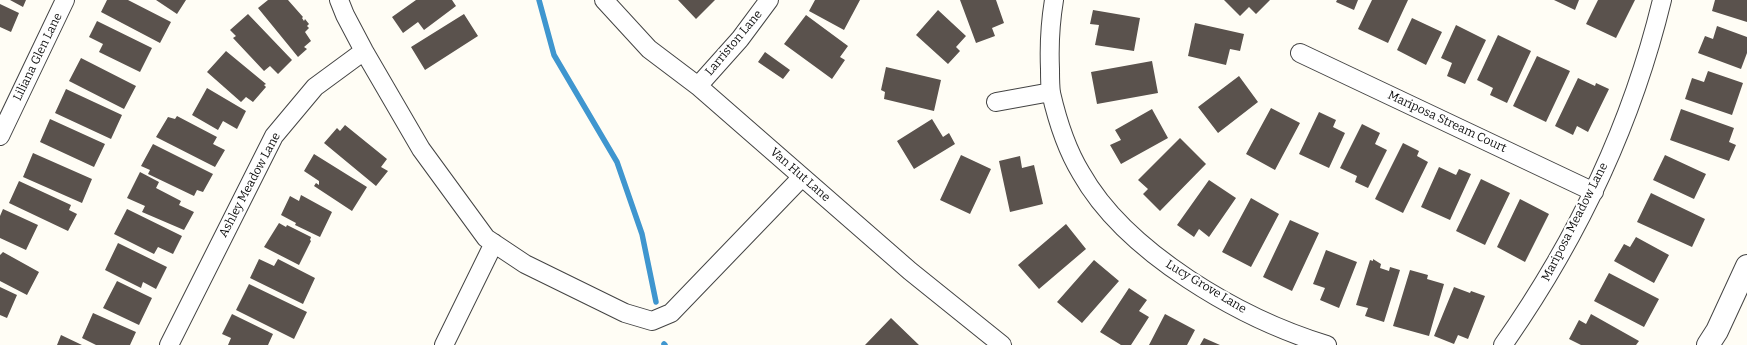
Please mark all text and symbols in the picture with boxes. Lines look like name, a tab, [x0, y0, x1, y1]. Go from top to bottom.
street label: Larriston Lane	[702, 7, 766, 79]
street label: Liliana Glen Lane	[11, 11, 65, 103]
street label: Mariposa Stream Court	[1385, 88, 1509, 156]
street label: Ashley Meadow Lane	[216, 130, 284, 240]
street label: Van Hut Lane	[767, 145, 833, 205]
street label: Mariposa Meadow Lane	[1539, 160, 1611, 284]
street label: Lucy Grove Lane	[1163, 257, 1249, 317]

